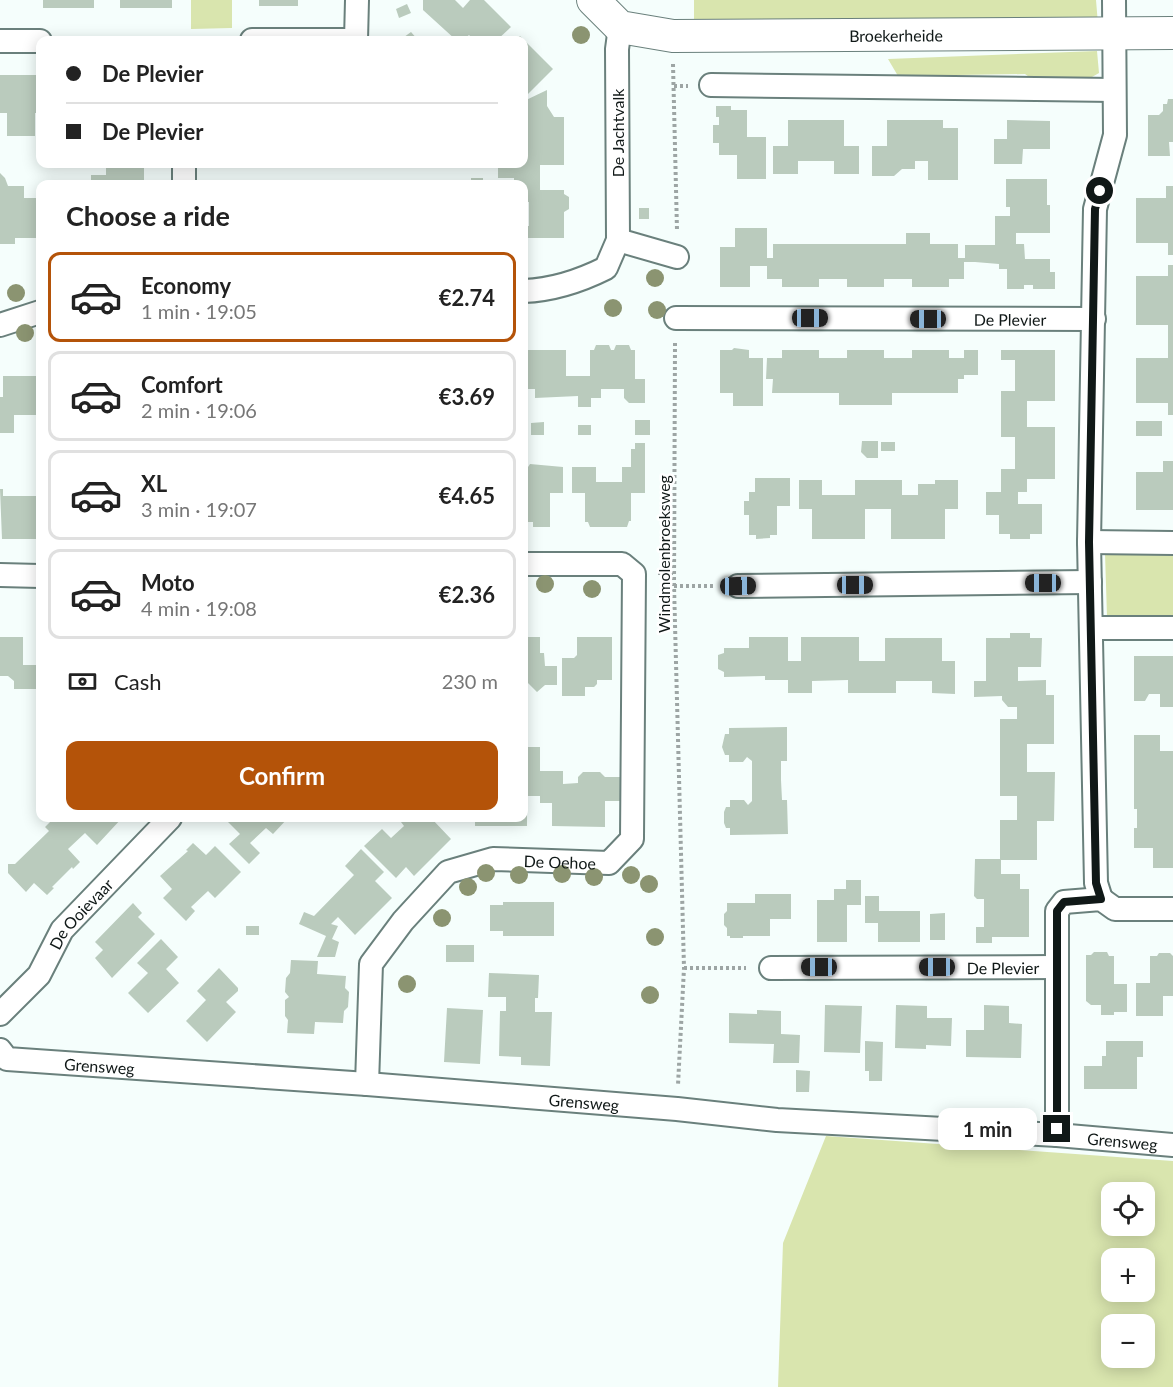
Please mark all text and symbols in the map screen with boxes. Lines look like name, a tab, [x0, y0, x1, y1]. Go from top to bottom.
street label: Broekerheide	[849, 25, 943, 44]
text: De Plevier	[102, 60, 203, 87]
street label: De Jachtvalk	[608, 88, 627, 177]
text: De Plevier	[102, 118, 203, 145]
route start	[1086, 177, 1113, 204]
text: Choose a ride	[66, 199, 230, 232]
icon: car	[69, 270, 123, 324]
text: Economy	[141, 272, 231, 299]
text: €2.74	[439, 284, 495, 311]
text: 1 min · 19:05	[141, 299, 257, 323]
car	[792, 309, 828, 327]
street label: De Plevier	[974, 309, 1047, 328]
car	[910, 310, 946, 328]
icon: car	[69, 369, 123, 423]
text: Comfort	[141, 371, 223, 398]
text: €3.69	[439, 383, 495, 410]
text: 2 min · 19:06	[141, 398, 257, 422]
icon: car	[69, 468, 123, 522]
text: XL	[141, 470, 167, 497]
street label: Windmolenbroeksweg	[654, 475, 673, 633]
text: €4.65	[439, 482, 495, 509]
text: 3 min · 19:07	[141, 497, 257, 521]
icon: car	[69, 567, 123, 621]
text: Moto	[141, 569, 195, 596]
car	[1025, 574, 1061, 592]
car	[837, 576, 873, 594]
car	[720, 577, 756, 595]
text: €2.36	[439, 581, 495, 608]
text: 4 min · 19:08	[141, 596, 257, 620]
icon: cash	[66, 665, 99, 698]
text: Cash	[114, 668, 161, 695]
text: 230 m	[442, 669, 498, 693]
button: Confirm	[66, 741, 498, 810]
street label: De Oehoe	[523, 851, 596, 872]
street label: De Ooievaar	[44, 874, 117, 952]
car	[801, 958, 837, 976]
car	[919, 958, 955, 976]
street label: De Plevier	[967, 958, 1040, 977]
street label: Grensweg	[63, 1053, 135, 1077]
street label: Grensweg	[548, 1089, 620, 1114]
callout: 1 min	[937, 1108, 1036, 1150]
route end	[1043, 1115, 1070, 1142]
text: 1 min	[963, 1117, 1012, 1141]
street label: Grensweg	[1086, 1128, 1158, 1153]
map controls	[1101, 1182, 1155, 1368]
button: locate	[1101, 1182, 1155, 1236]
button: +	[1101, 1248, 1155, 1302]
button: −	[1101, 1314, 1155, 1368]

